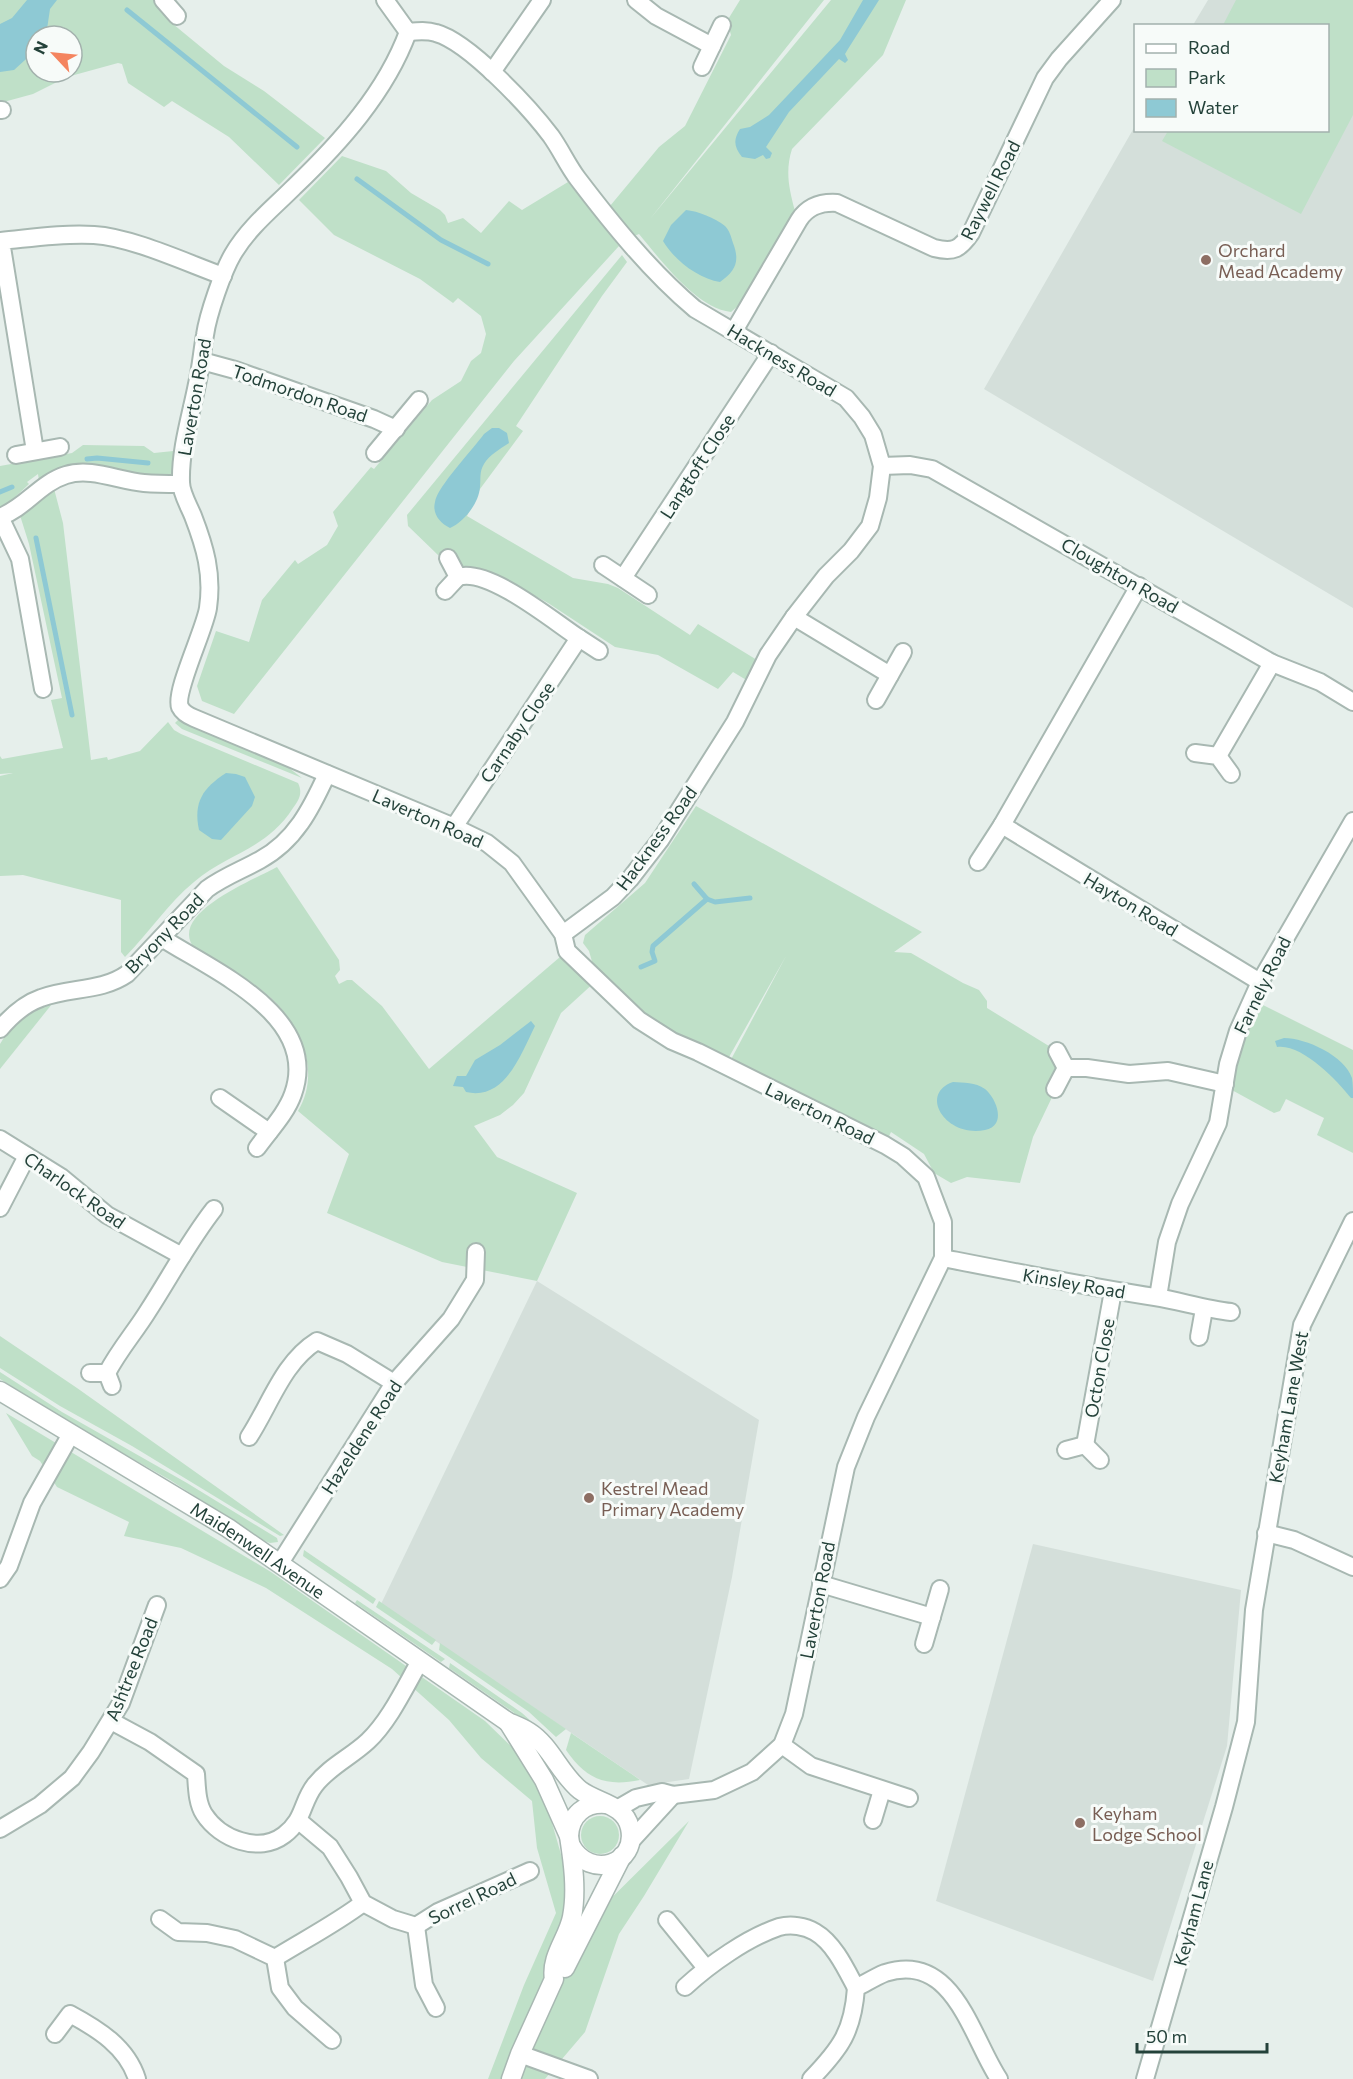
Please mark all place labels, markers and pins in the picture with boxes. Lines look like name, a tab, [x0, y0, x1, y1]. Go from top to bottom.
place label: Orchard Mead Academy	[1218, 239, 1343, 282]
marker: Orchard Mead Academy	[1199, 253, 1213, 267]
place label: Kestrel Mead Primary Academy	[601, 1477, 744, 1520]
marker: Kestrel Mead Primary Academy	[582, 1491, 596, 1505]
place label: Keyham Lodge School	[1092, 1802, 1202, 1845]
marker: Keyham Lodge School	[1073, 1816, 1087, 1830]

